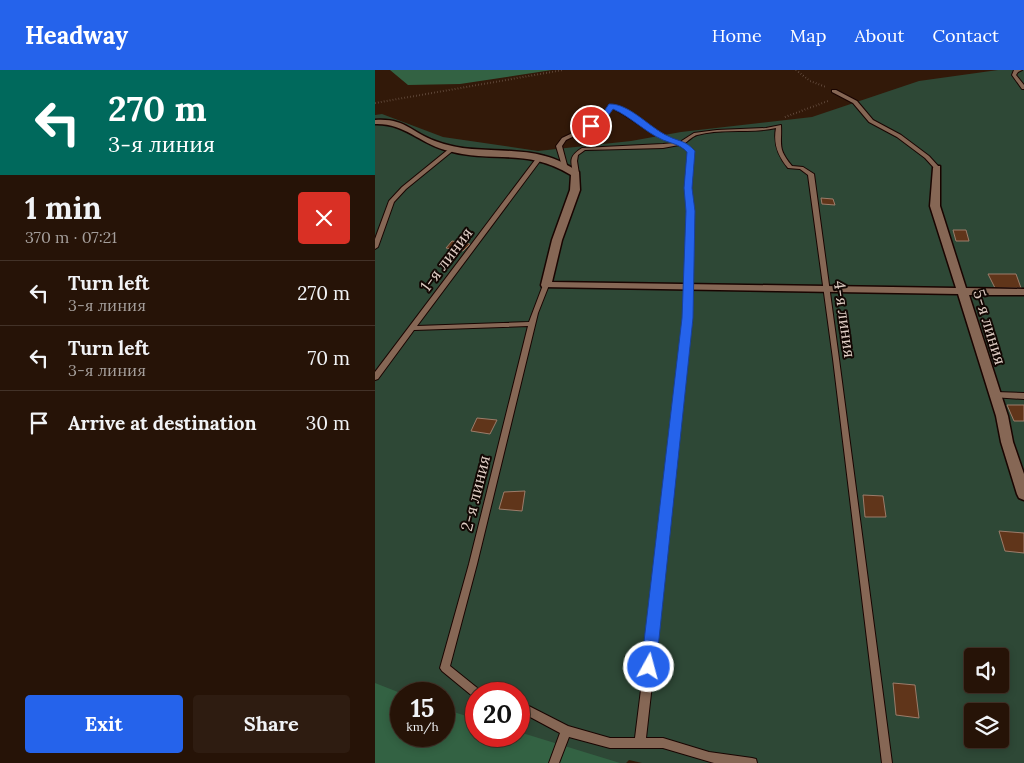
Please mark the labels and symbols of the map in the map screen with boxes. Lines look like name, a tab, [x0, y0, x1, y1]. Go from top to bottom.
pin	[570, 105, 612, 147]
street label: 1-я линия	[416, 223, 476, 295]
street label: 4-я линия	[830, 279, 860, 359]
street label: 5-я линия	[969, 287, 1011, 367]
street label: 2-я линия	[456, 453, 494, 533]
position arrow	[622, 640, 674, 692]
speed limit sign: 20	[465, 682, 530, 747]

